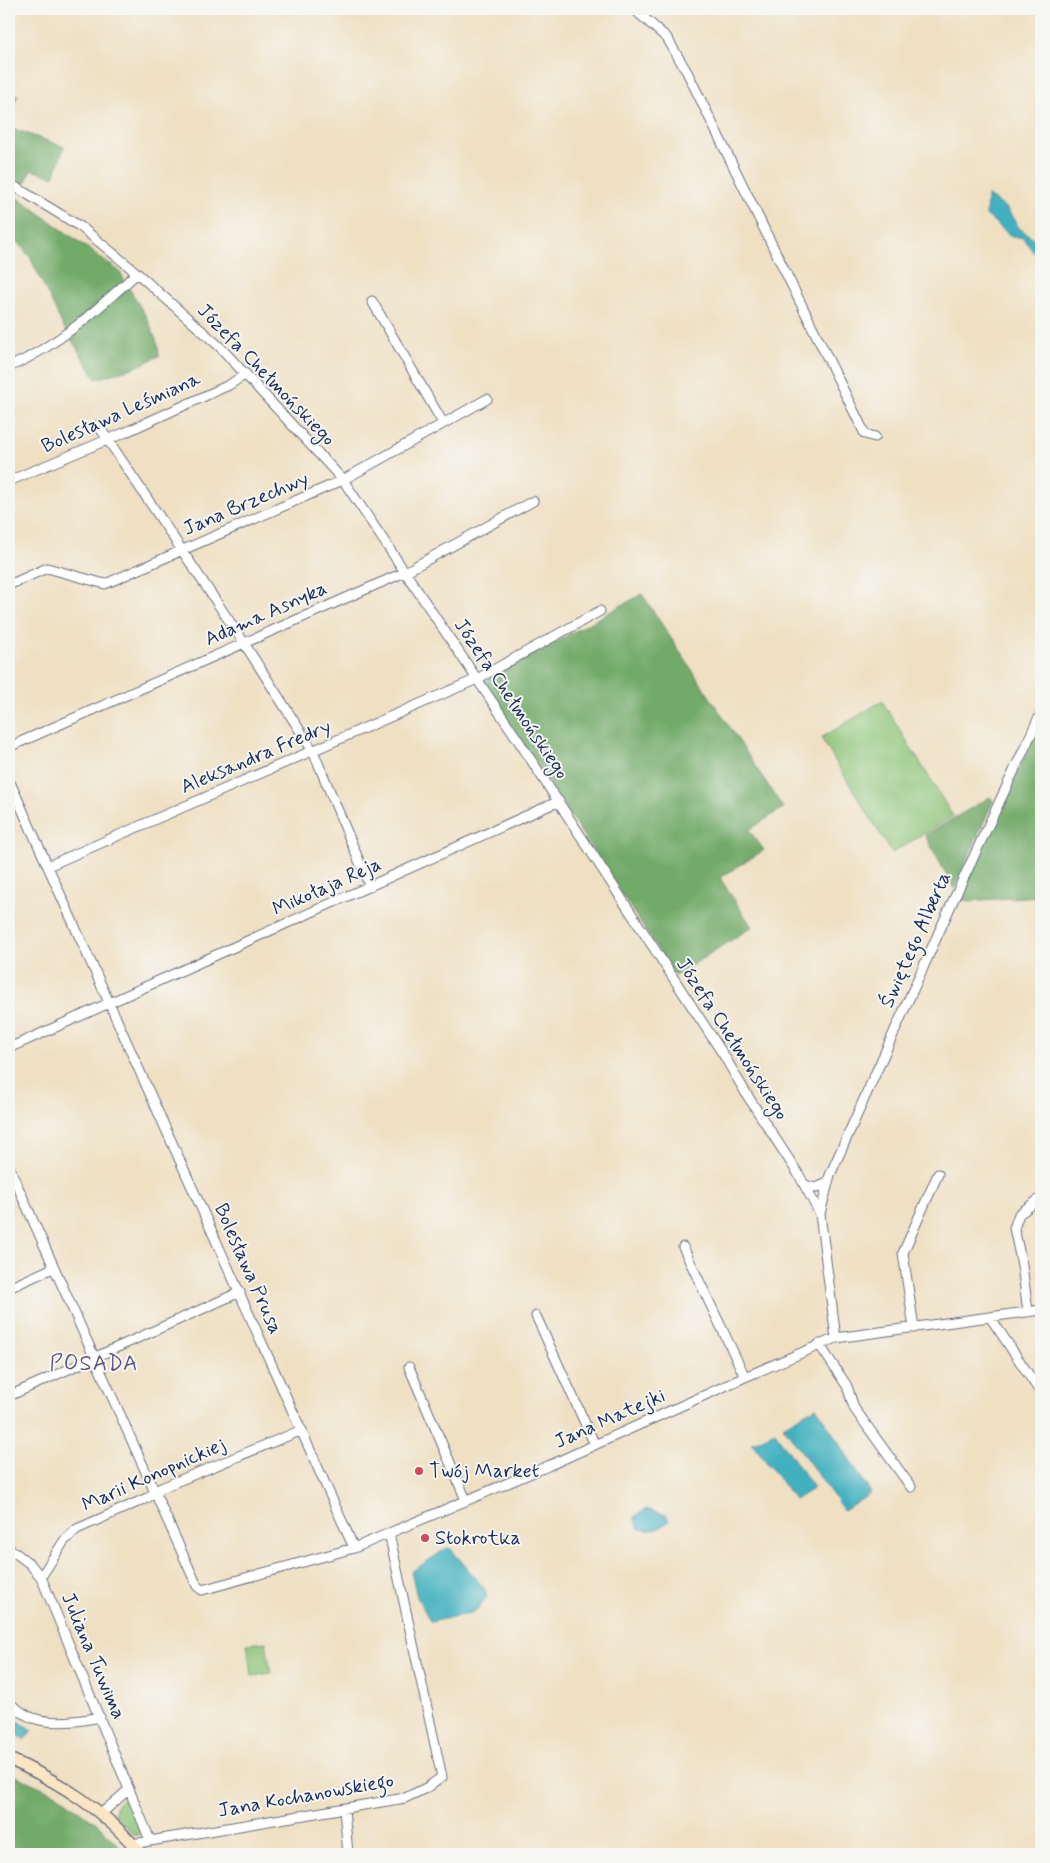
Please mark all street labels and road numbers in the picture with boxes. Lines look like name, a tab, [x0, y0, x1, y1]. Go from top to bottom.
street label: Józefa Chełmońskiego	[190, 298, 341, 453]
street label: Bolesława Leśmiana	[37, 365, 206, 460]
street label: Jana Brzechwy	[179, 465, 313, 543]
street label: Adama Asnyka	[200, 575, 332, 653]
street label: Józefa Chełmońskiego	[446, 613, 575, 785]
street label: Aleksandra Fredry	[177, 713, 335, 801]
street label: Mikołaja Reja	[268, 851, 386, 923]
street label: Świętego Alberta	[874, 868, 960, 1013]
street label: Józefa Chełmońskiego	[669, 953, 795, 1126]
street label: Bolesława Prusa	[207, 1199, 289, 1339]
street label: Jana Matejki	[550, 1382, 670, 1456]
street label: Marii Konopnickiej	[78, 1431, 230, 1519]
street label: Juliana Tuwima	[54, 1589, 132, 1723]
street label: Jana Kochanowskiego	[216, 1767, 396, 1827]

